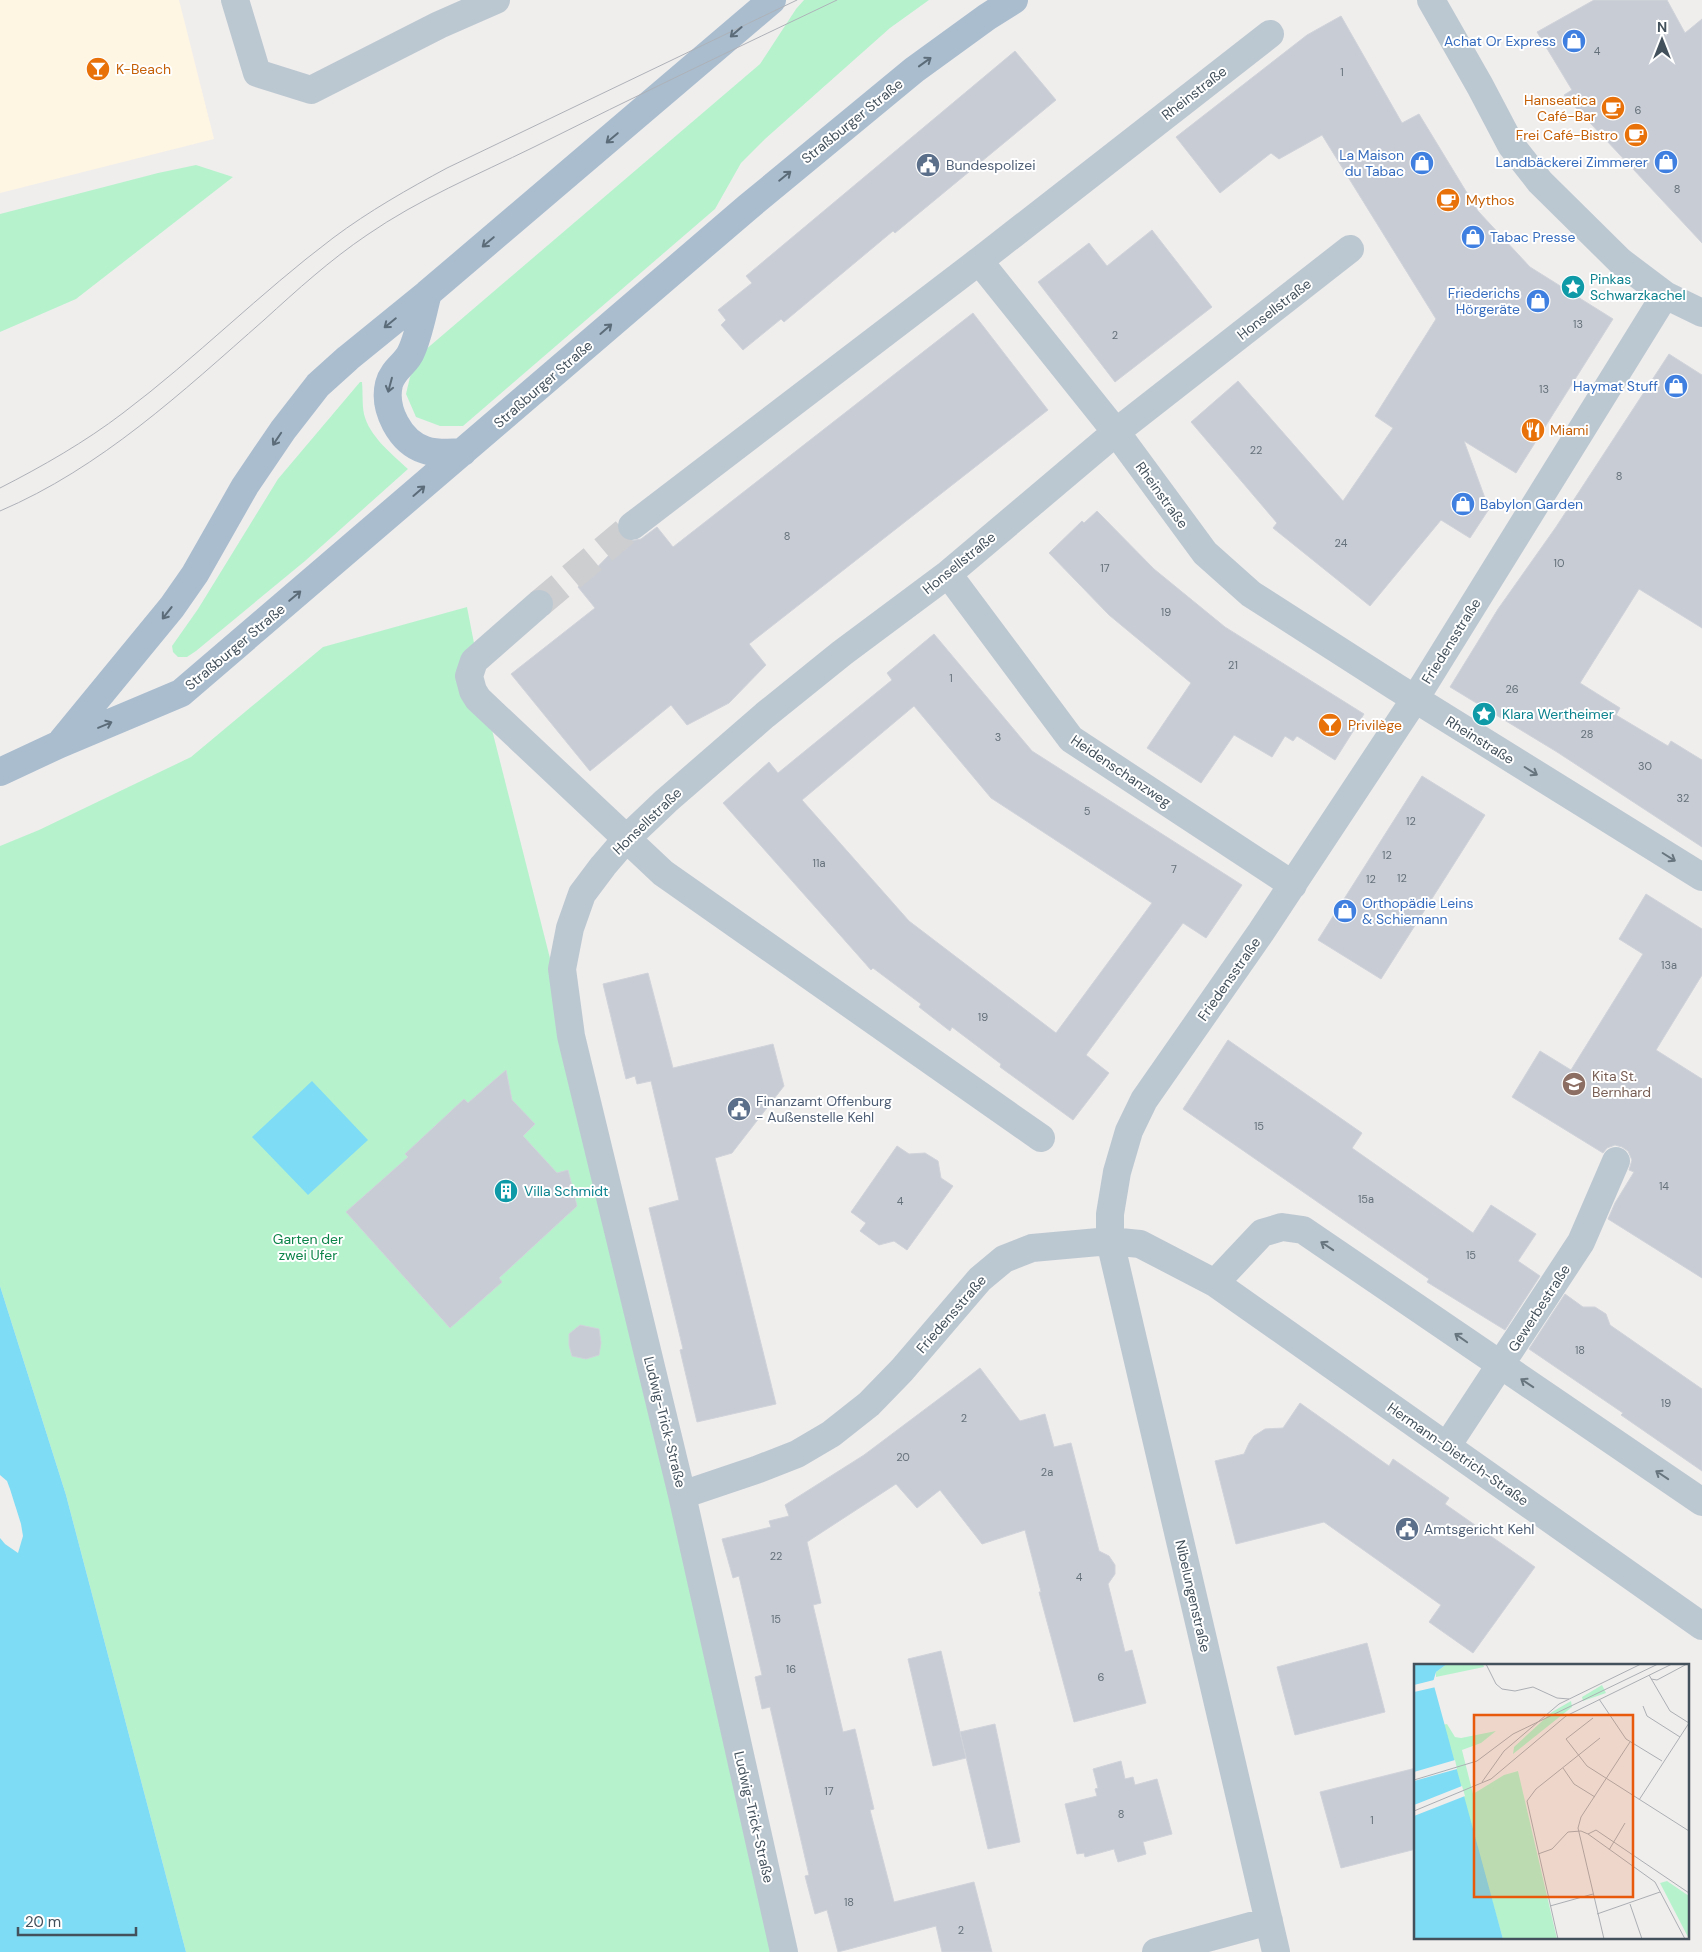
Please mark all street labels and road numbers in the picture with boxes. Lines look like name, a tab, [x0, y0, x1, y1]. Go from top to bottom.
street label: Rheinstraße	[1158, 62, 1230, 124]
street label: Straßburger Straße	[798, 75, 906, 167]
street label: Honsellstraße	[1233, 274, 1315, 344]
street label: Straßburger Straße	[490, 336, 596, 432]
street label: Rheinstraße	[1132, 458, 1192, 532]
street label: Honsellstraße	[919, 528, 999, 598]
street label: Friedensstraße	[1417, 595, 1485, 687]
street label: Straßburger Straße	[181, 600, 289, 694]
street label: Rheinstraße	[1442, 712, 1518, 768]
street label: Heidenschanzweg	[1068, 731, 1175, 811]
street label: Honsellstraße	[609, 784, 685, 858]
street label: Friedensstraße	[1194, 934, 1264, 1024]
street label: Gewerbestraße	[1504, 1261, 1574, 1355]
street label: Friedensstraße	[912, 1271, 990, 1357]
street label: Ludwig-Trick-Straße	[640, 1355, 690, 1489]
street label: Hermann-Dietrich-Straße	[1384, 1398, 1532, 1510]
street label: Nibelungenstraße	[1171, 1538, 1215, 1654]
street label: Ludwig-Trick-Straße	[730, 1749, 778, 1885]

